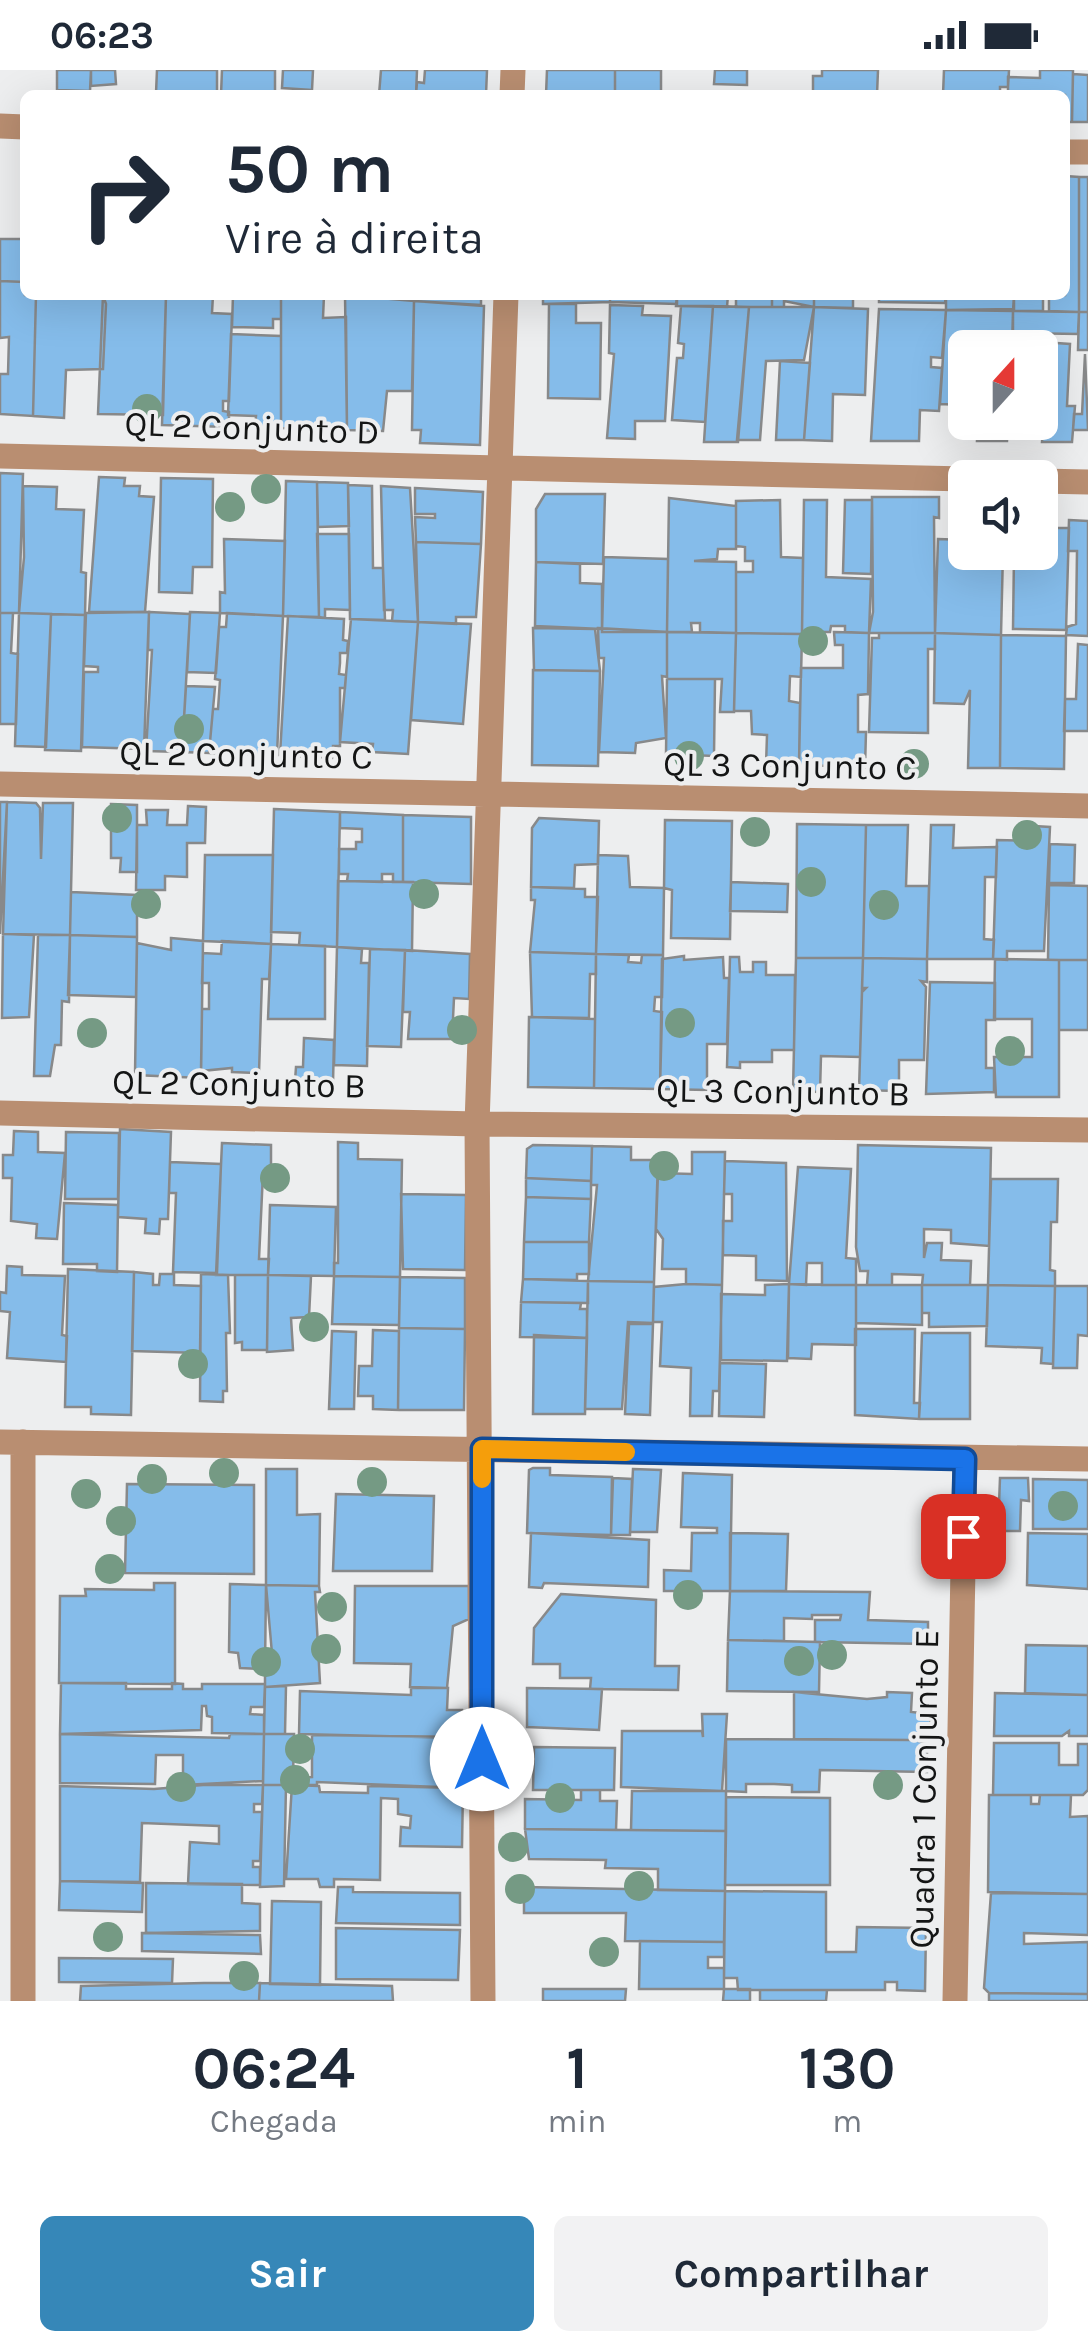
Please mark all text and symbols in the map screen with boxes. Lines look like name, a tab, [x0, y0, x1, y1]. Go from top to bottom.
text: 06:23	[50, 13, 154, 58]
text: 50 m	[225, 128, 394, 210]
icon: right	[60, 130, 190, 260]
text: Vire à direita	[225, 212, 484, 264]
north arrow	[948, 330, 1058, 440]
map controls	[948, 330, 1058, 570]
street label: QL 2 Conjunto D	[124, 403, 380, 453]
button: sound	[948, 460, 1058, 570]
street label: QL 2 Conjunto C	[119, 732, 373, 778]
street label: QL 3 Conjunto C	[663, 743, 917, 789]
street label: QL 2 Conjunto B	[112, 1061, 366, 1107]
street label: QL 3 Conjunto B	[656, 1069, 910, 1115]
pin	[921, 1494, 1006, 1579]
icon: arrive	[936, 1509, 991, 1564]
street label: Quadra 1 Conjunto E	[901, 1629, 947, 1949]
position arrow	[430, 1707, 534, 1811]
text: 06:24	[192, 2033, 355, 2103]
text: 1	[566, 2033, 588, 2103]
text: 130	[799, 2033, 895, 2103]
text: Chegada	[210, 2103, 338, 2140]
text: min	[548, 2103, 606, 2140]
text: m	[832, 2103, 862, 2140]
button: Sair	[40, 2216, 534, 2331]
button: Compartilhar	[554, 2216, 1048, 2331]

